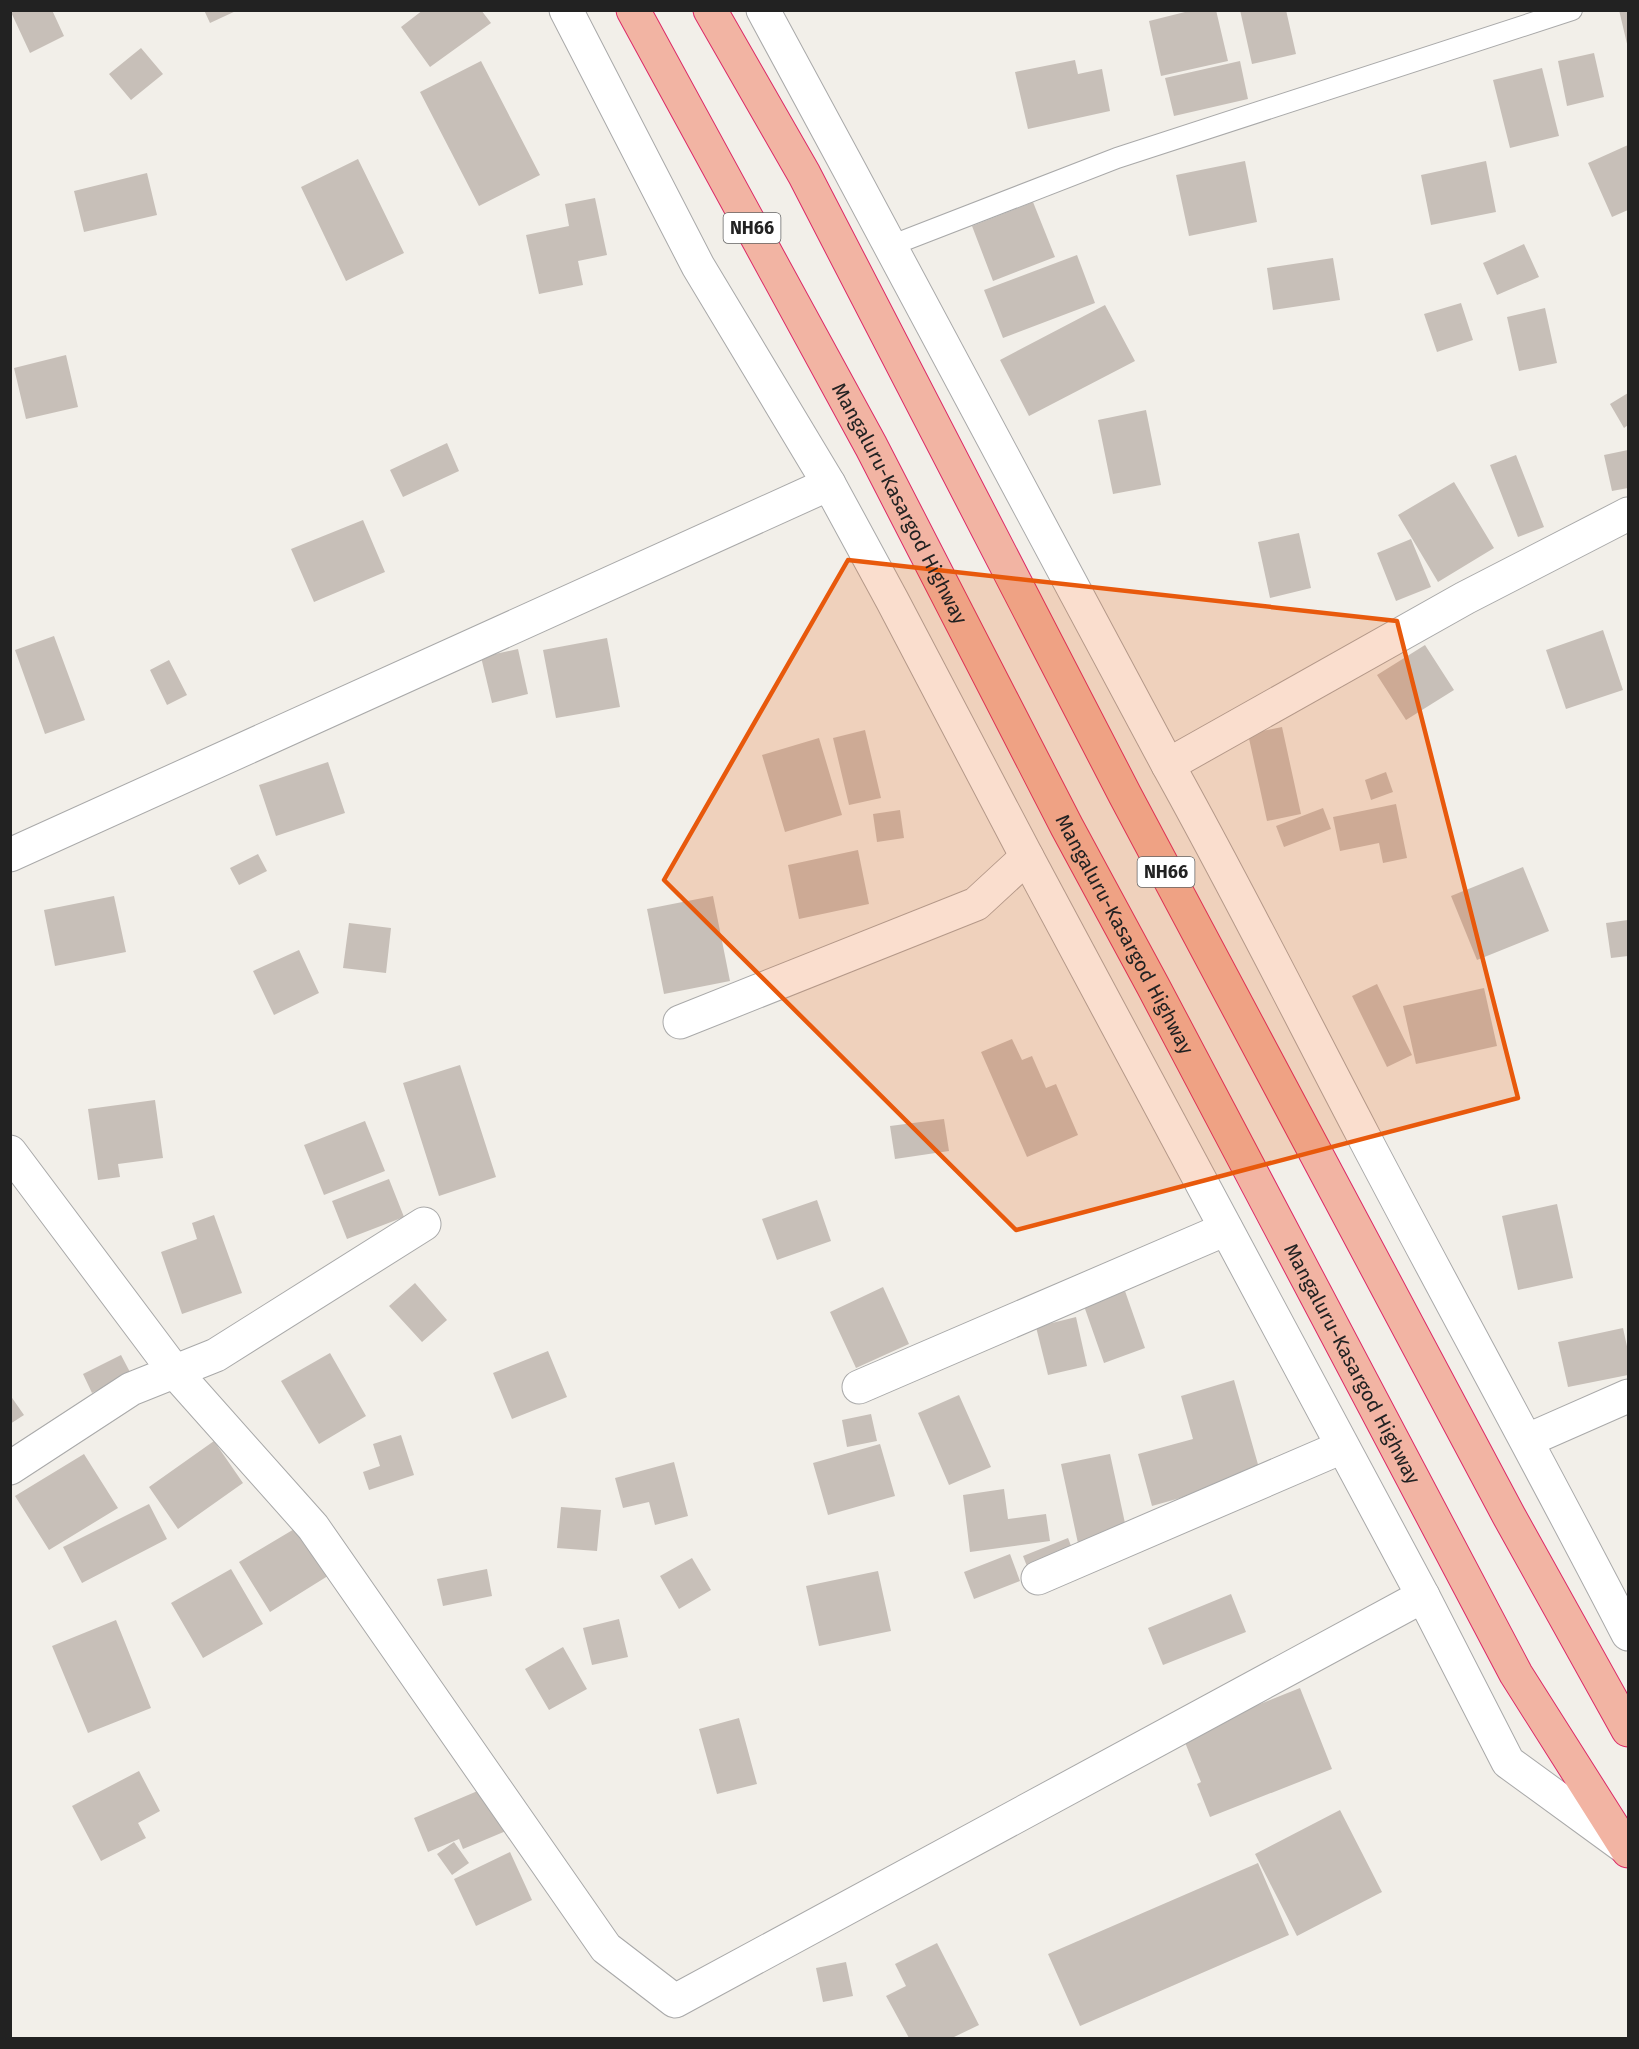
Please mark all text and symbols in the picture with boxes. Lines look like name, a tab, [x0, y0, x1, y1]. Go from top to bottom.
road number: NH66	[724, 213, 780, 243]
street label: Mangaluru-Kasargod Highway	[827, 379, 973, 628]
street label: Mangaluru-Kasargod Highway	[1051, 810, 1199, 1058]
road number: NH66	[1138, 857, 1194, 887]
street label: Mangaluru-Kasargod Highway	[1279, 1239, 1426, 1488]

